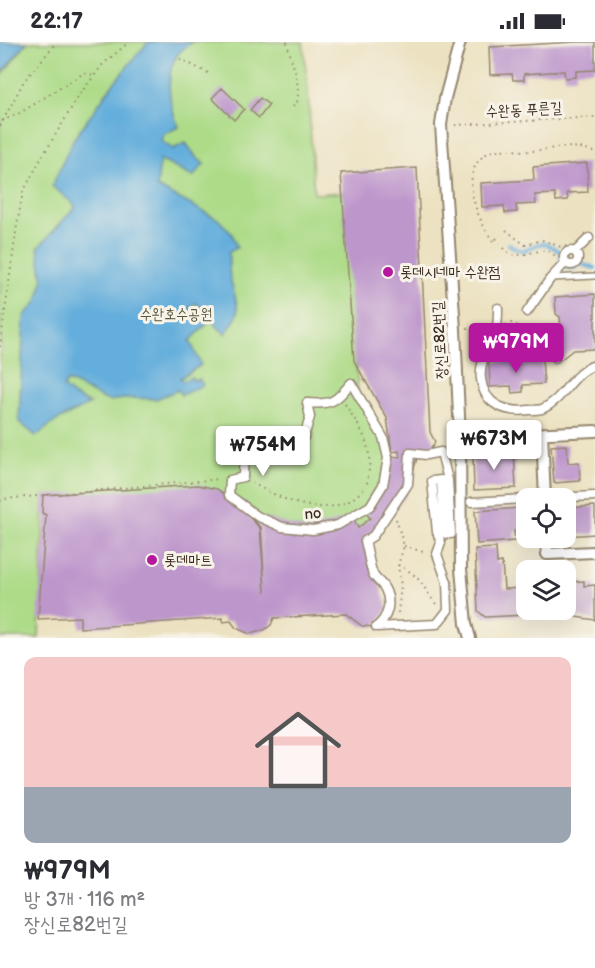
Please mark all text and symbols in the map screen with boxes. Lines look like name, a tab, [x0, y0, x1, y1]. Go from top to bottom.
text: 22:17	[30, 8, 83, 35]
street label: 수완동 푸른길	[485, 99, 563, 121]
place label: 롯데시네마 수완점	[400, 263, 501, 282]
marker: 롯데시네마 수완점	[381, 265, 395, 279]
street label: 장신로82번길	[428, 301, 452, 379]
park label: 수완호수공원	[140, 305, 212, 324]
pin: ₩979M	[474, 323, 558, 374]
text: ₩979M	[483, 330, 549, 354]
pin: ₩673M	[452, 420, 536, 471]
pin: ₩754M	[221, 426, 305, 477]
text: ₩673M	[461, 427, 527, 451]
text: ₩754M	[230, 433, 296, 457]
map controls	[516, 488, 576, 620]
button: locate	[516, 488, 576, 548]
street label: no	[304, 504, 322, 524]
place label: 롯데마트	[164, 551, 212, 570]
marker: 롯데마트	[145, 553, 159, 567]
button: layers	[516, 560, 576, 620]
icon: home	[244, 696, 352, 804]
text: ₩979M	[24, 856, 111, 887]
text: 방 3개 · 116 m²	[24, 888, 145, 912]
text: 장신로82번길	[24, 913, 128, 937]

